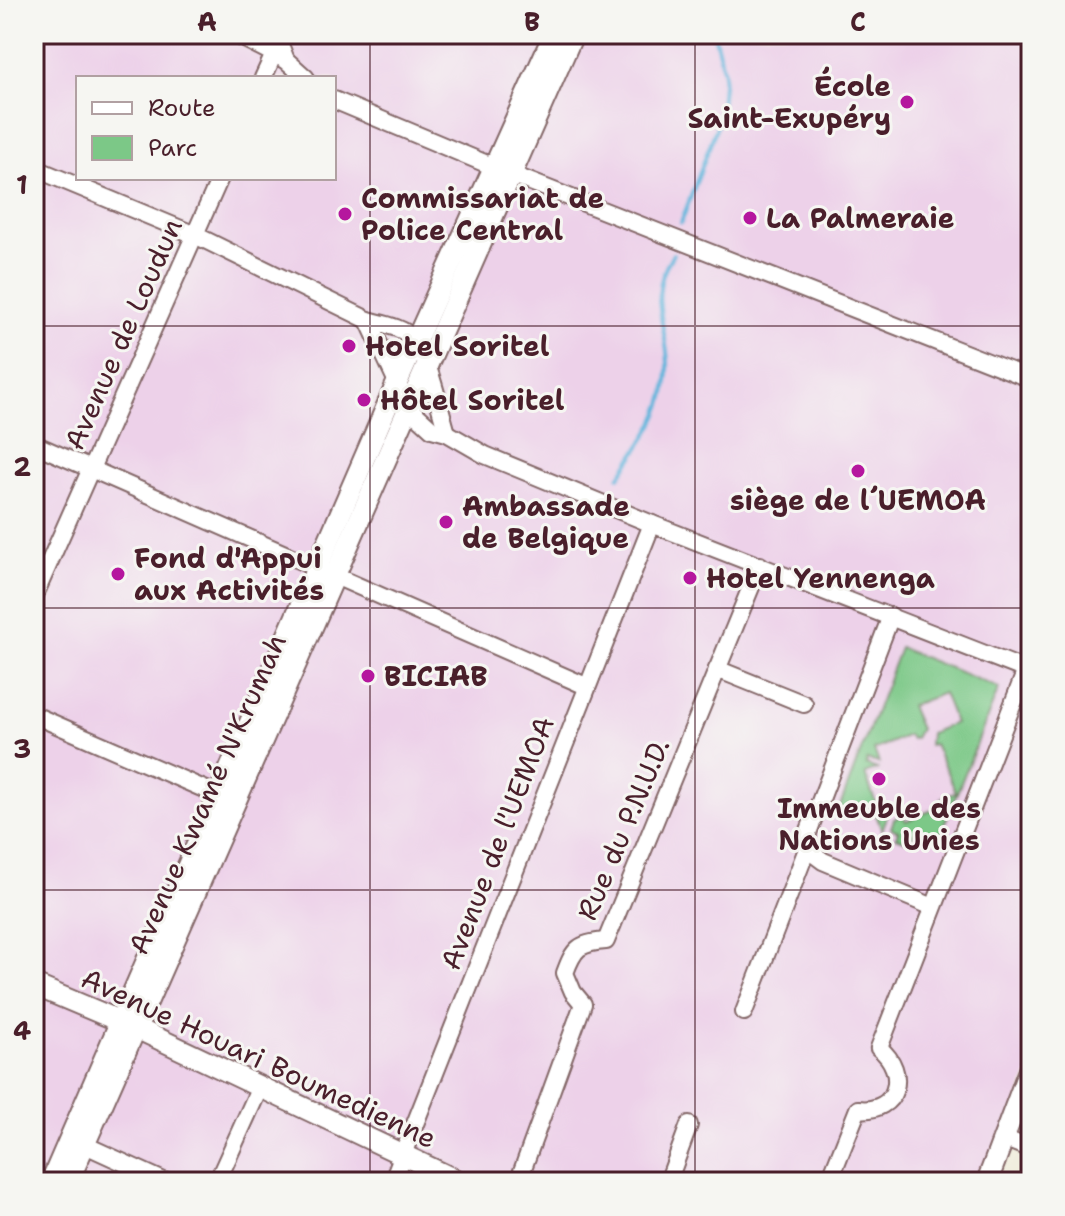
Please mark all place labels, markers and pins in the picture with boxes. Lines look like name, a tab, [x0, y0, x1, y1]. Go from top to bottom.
place label: École Saint-Exupéry	[687, 66, 891, 137]
marker: École Saint-Exupéry	[898, 93, 916, 111]
place label: Commissariat de Police Central	[361, 179, 604, 249]
place label: La Palmeraie	[766, 199, 955, 237]
marker: Commissariat de Police Central	[336, 205, 354, 223]
marker: La Palmeraie	[741, 209, 759, 227]
place label: Hotel Soritel	[365, 327, 550, 365]
marker: Hotel Soritel	[340, 337, 358, 355]
place label: Hôtel Soritel	[380, 381, 565, 419]
marker: Hôtel Soritel	[355, 391, 373, 409]
marker: siège de l´UEMOA	[849, 462, 867, 480]
place label: siège de l´UEMOA	[730, 481, 986, 519]
place label: Ambassade de Belgique	[462, 487, 630, 557]
marker: Ambassade de Belgique	[437, 513, 455, 531]
place label: Fond d'Appui aux Activités	[134, 539, 324, 609]
place label: Hotel Yennenga	[706, 559, 935, 597]
marker: Fond d'Appui aux Activités	[109, 565, 127, 583]
marker: Hotel Yennenga	[681, 569, 699, 587]
place label: BICIAB	[384, 657, 488, 695]
marker: BICIAB	[359, 667, 377, 685]
marker: Immeuble des Nations Unies	[870, 770, 888, 788]
place label: Immeuble des Nations Unies	[777, 789, 981, 859]

